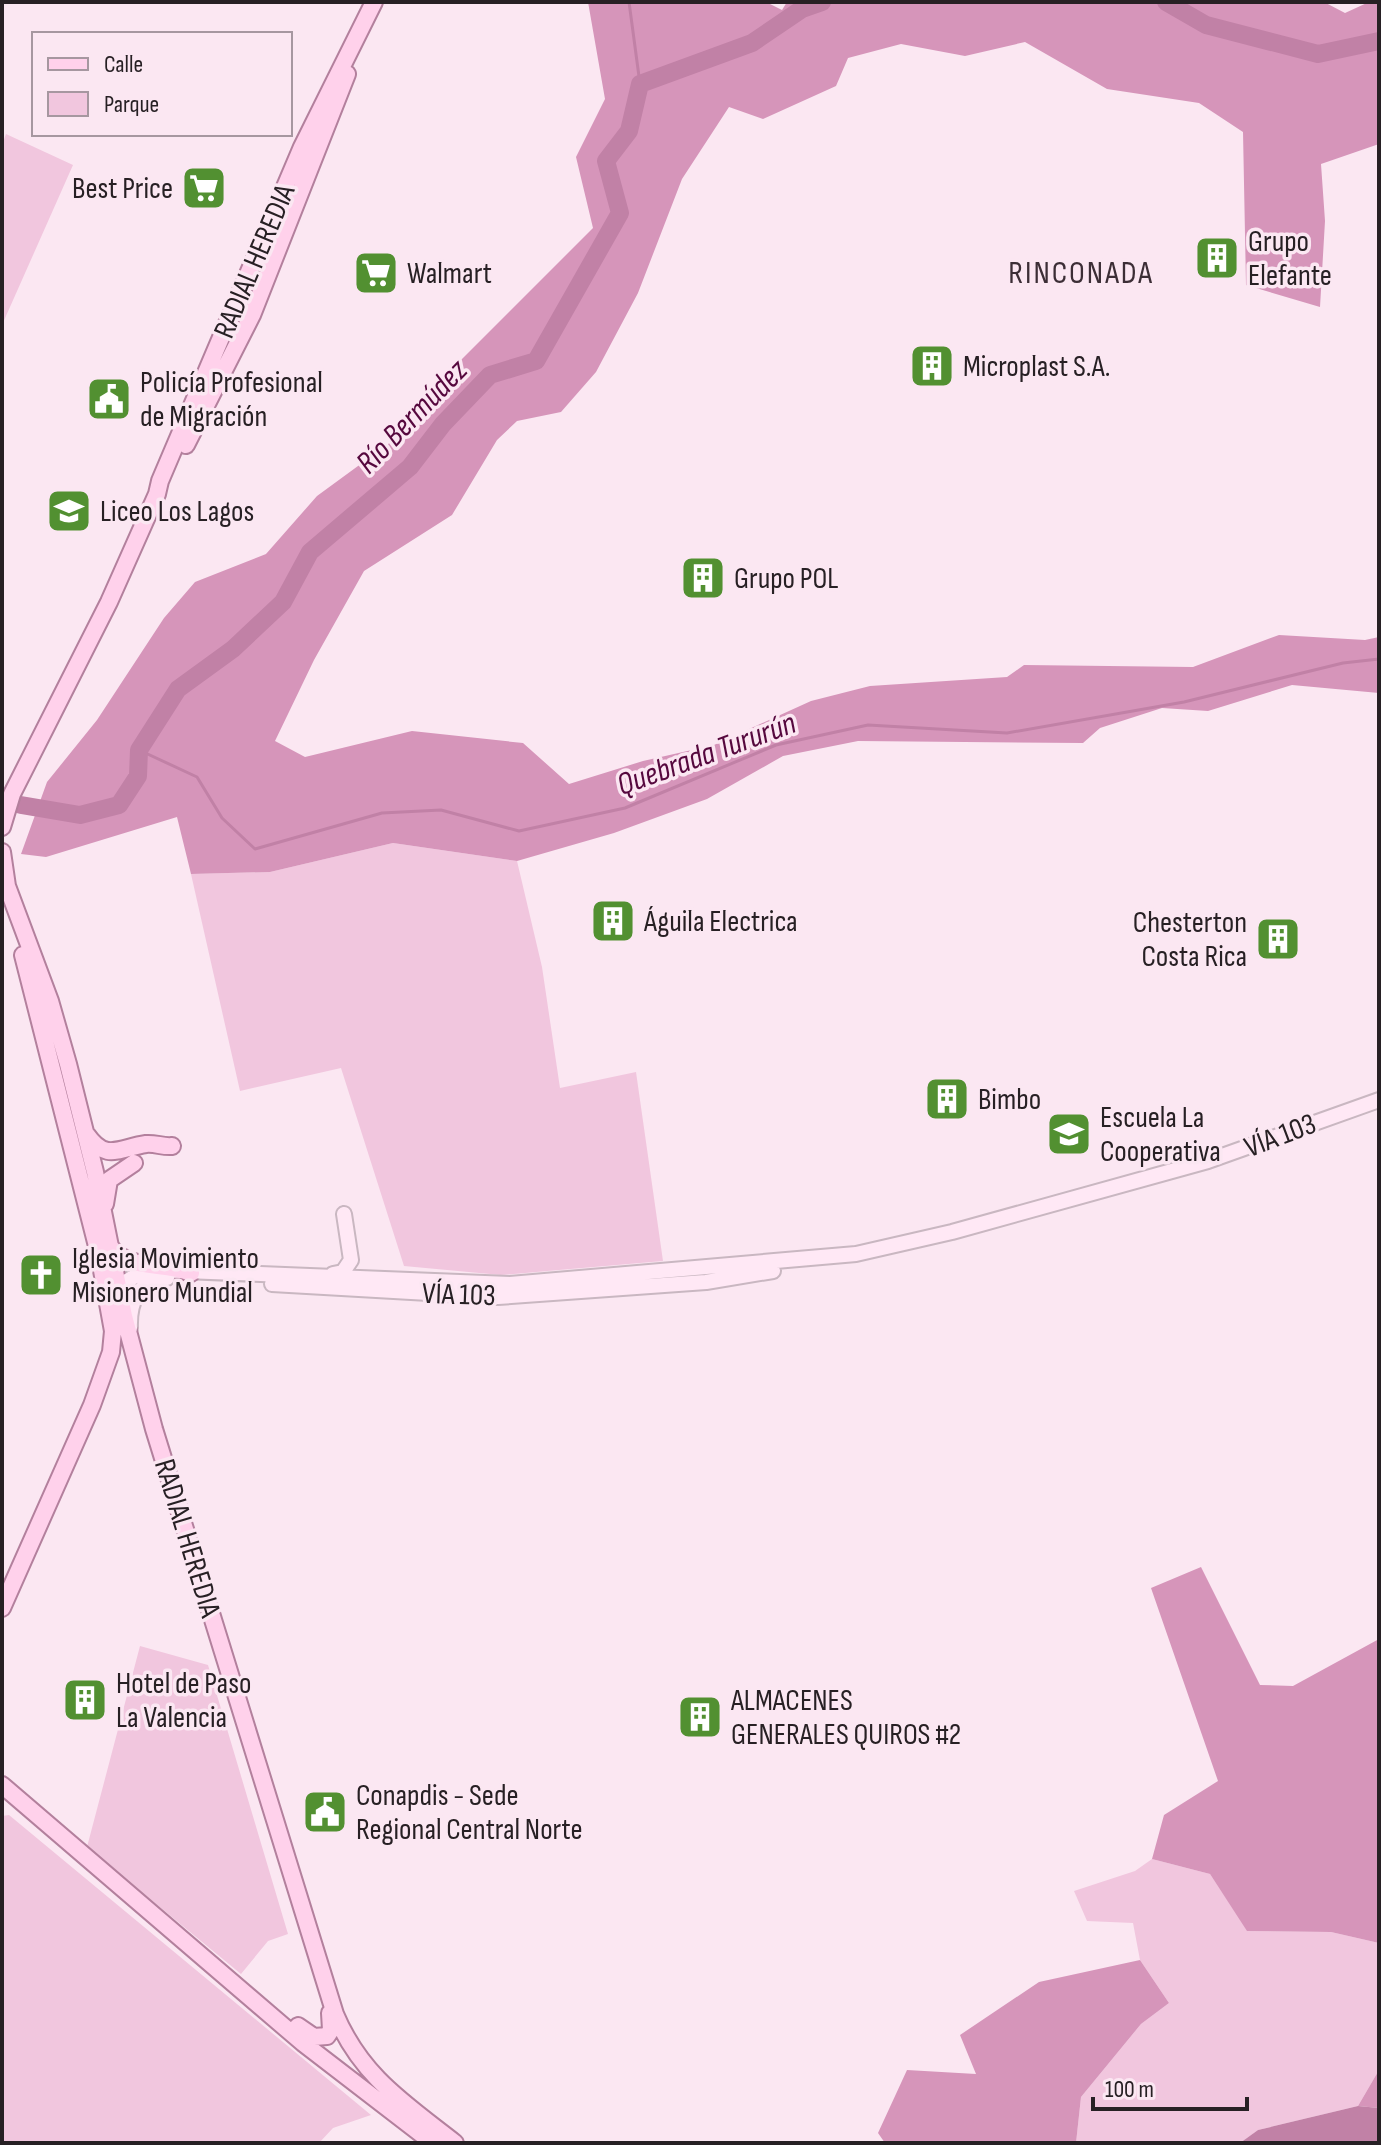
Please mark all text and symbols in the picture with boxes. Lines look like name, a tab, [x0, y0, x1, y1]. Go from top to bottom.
legend	[32, 32, 292, 136]
text: Calle	[104, 50, 143, 79]
text: Parque	[104, 90, 159, 119]
supermarket icon: Best Price	[180, 164, 228, 212]
place label: Best Price	[72, 171, 173, 207]
street label: RADIAL HEREDIA	[206, 179, 303, 344]
place label: Grupo Elefante	[1248, 224, 1332, 294]
building icon: Grupo Elefante	[1193, 234, 1241, 282]
supermarket icon: Walmart	[352, 249, 400, 297]
district label: RINCONADA	[1008, 254, 1154, 293]
place label: Walmart	[407, 256, 492, 292]
building icon: Microplast S.A.	[908, 342, 956, 390]
place label: Microplast S.A.	[963, 349, 1111, 385]
water label: Río Bermúdez	[348, 351, 477, 482]
place label: Policía Profesional de Migración	[140, 365, 323, 435]
public building icon: Policía Profesional de Migración	[85, 375, 133, 423]
school or university icon: Liceo Los Lagos	[45, 487, 93, 535]
place label: Liceo Los Lagos	[100, 494, 254, 530]
building icon: Grupo POL	[679, 554, 727, 602]
place label: Grupo POL	[734, 561, 838, 597]
water label: Quebrada Tururún	[612, 704, 801, 805]
building icon: Águila Electrica	[589, 897, 637, 945]
place label: Águila Electrica	[643, 904, 798, 940]
place label: Chesterton Costa Rica	[1133, 905, 1247, 975]
building icon: Chesterton Costa Rica	[1254, 915, 1302, 963]
building icon: Bimbo	[923, 1075, 971, 1123]
place label: Bimbo	[978, 1082, 1041, 1118]
place label: Escuela La Cooperativa	[1100, 1100, 1221, 1170]
street label: VÍA 103	[1240, 1106, 1321, 1166]
school or university icon: Escuela La Cooperativa	[1045, 1110, 1093, 1158]
place label: Iglesia Movimiento Misionero Mundial	[72, 1241, 259, 1311]
church icon: Iglesia Movimiento Misionero Mundial	[17, 1251, 65, 1299]
street label: VÍA 103	[422, 1276, 496, 1314]
street label: RADIAL HEREDIA	[146, 1455, 228, 1622]
place label: Hotel de Paso La Valencia	[116, 1666, 251, 1736]
building icon: Hotel de Paso La Valencia	[61, 1676, 109, 1724]
place label: ALMACENES GENERALES QUIROS #2	[730, 1683, 961, 1753]
building icon: ALMACENES GENERALES QUIROS #2	[676, 1693, 724, 1741]
place label: Conapdis - Sede Regional Central Norte	[356, 1778, 583, 1848]
public building icon: Conapdis - Sede Regional Central Norte	[301, 1788, 349, 1836]
scale bar	[1093, 2061, 1247, 2111]
text: 100 m	[1105, 2075, 1154, 2104]

